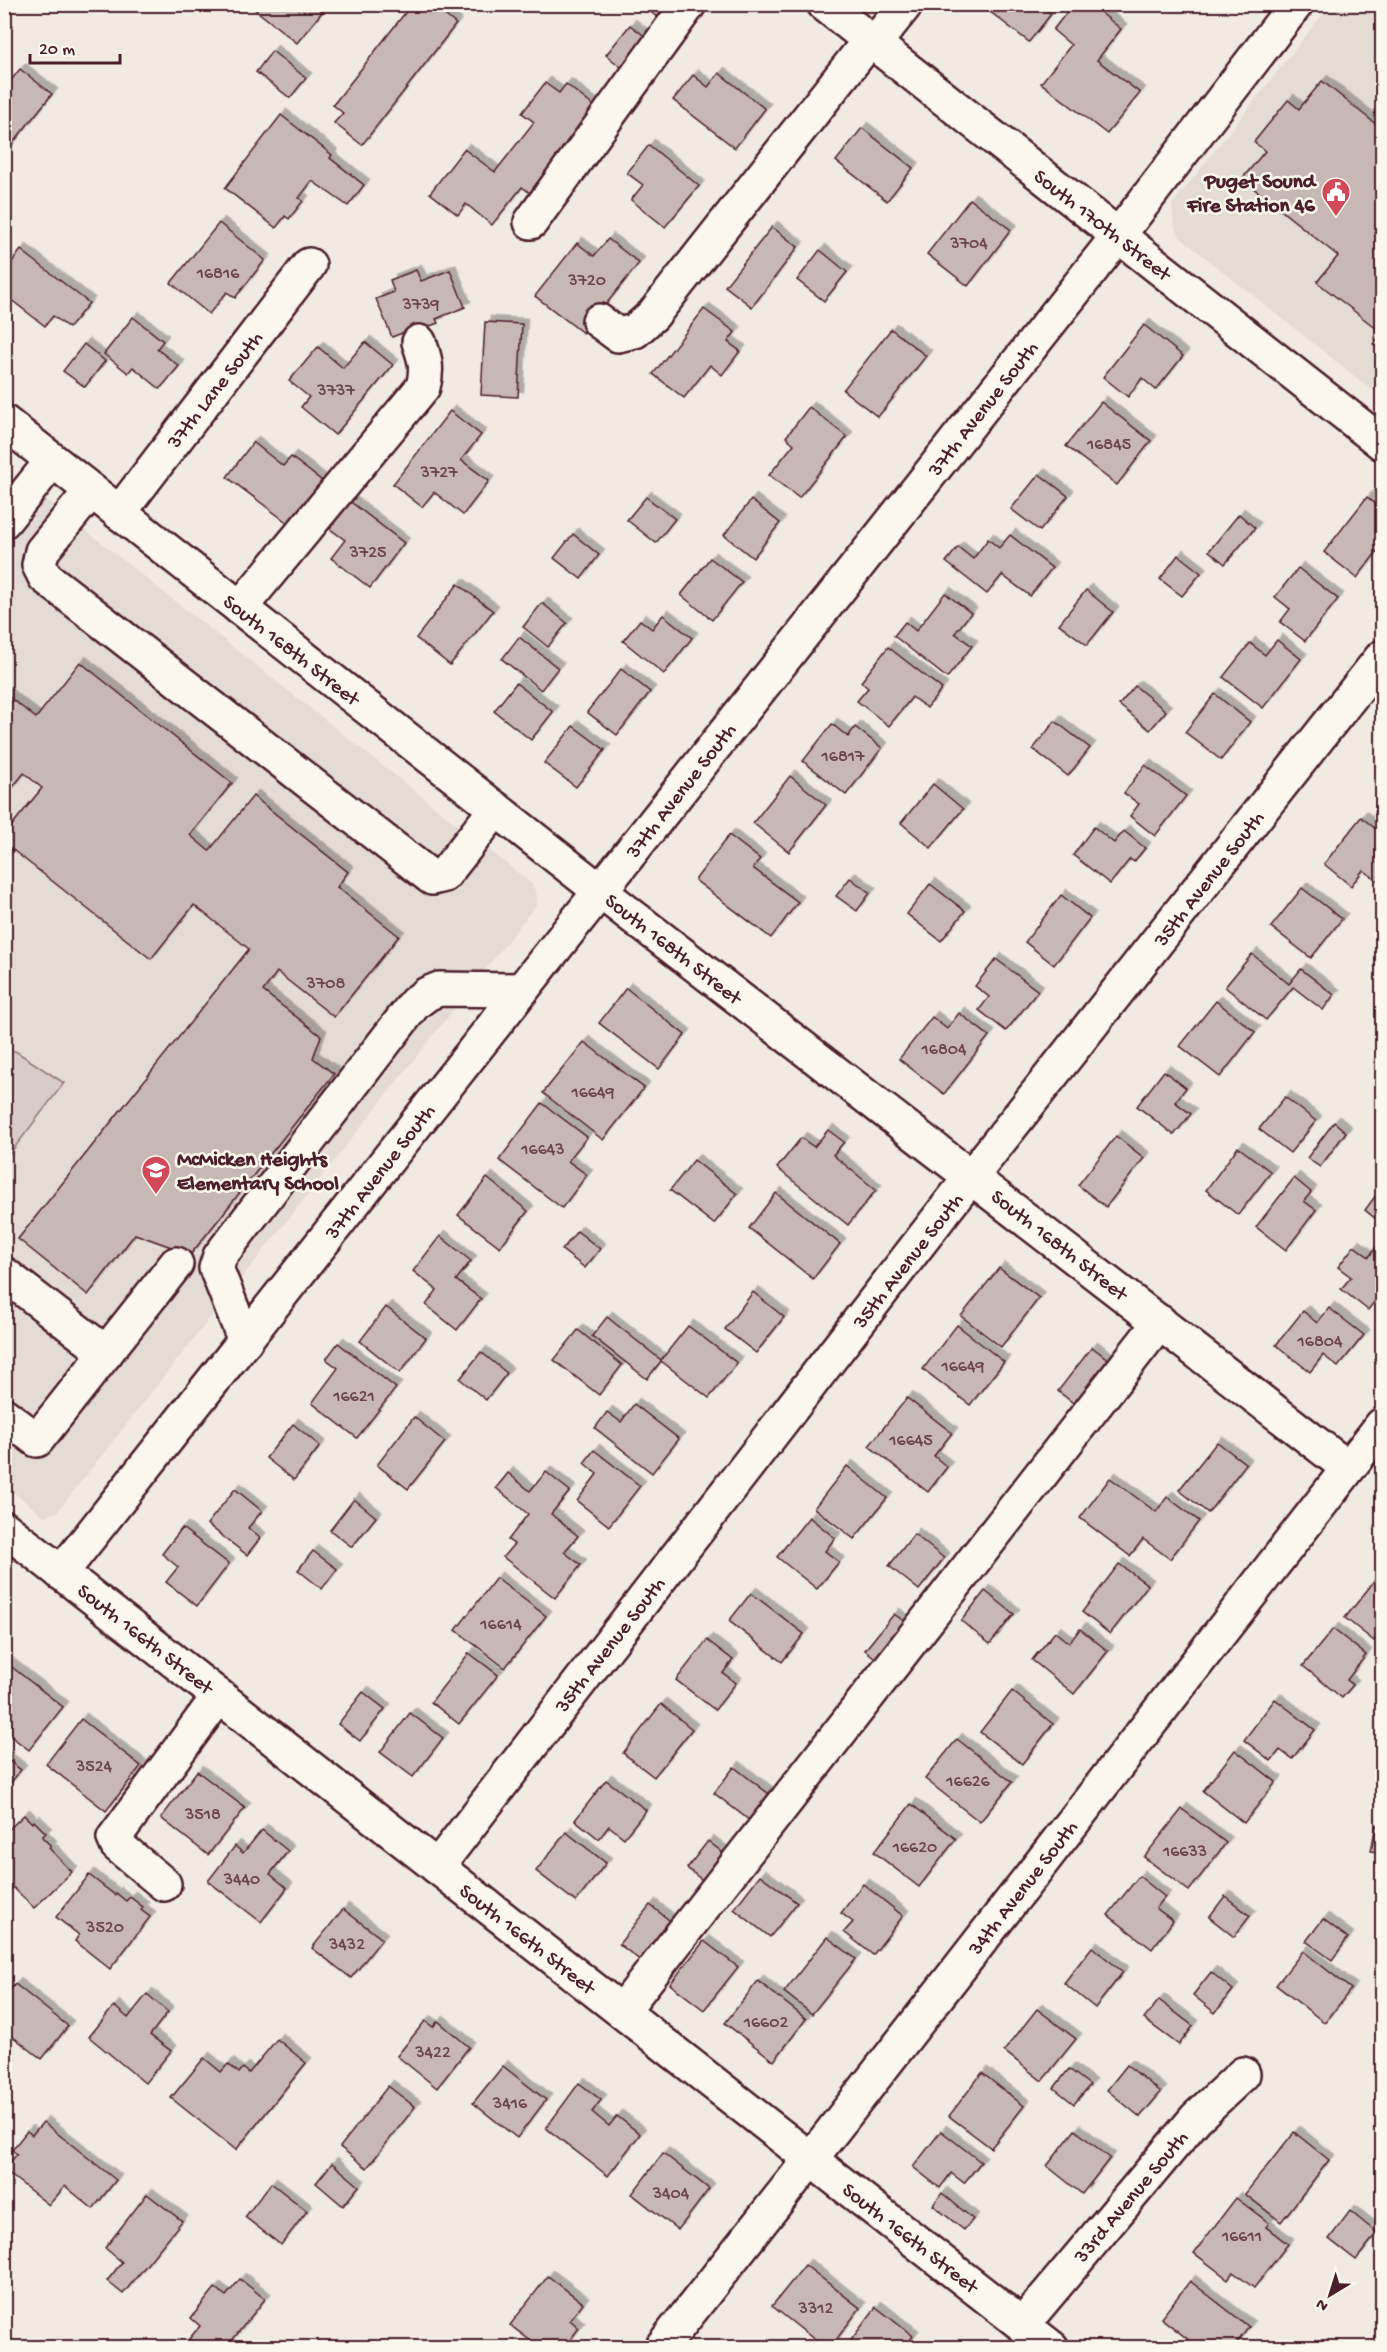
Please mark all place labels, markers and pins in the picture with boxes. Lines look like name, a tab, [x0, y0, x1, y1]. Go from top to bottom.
place label: Puget Sound Fire Station 46	[1186, 171, 1318, 220]
public building icon: Puget Sound Fire Station 46	[1320, 176, 1352, 218]
place label: McMicken Heights Elementary School	[177, 1149, 339, 1198]
school or university icon: McMicken Heights Elementary School	[140, 1154, 172, 1196]

